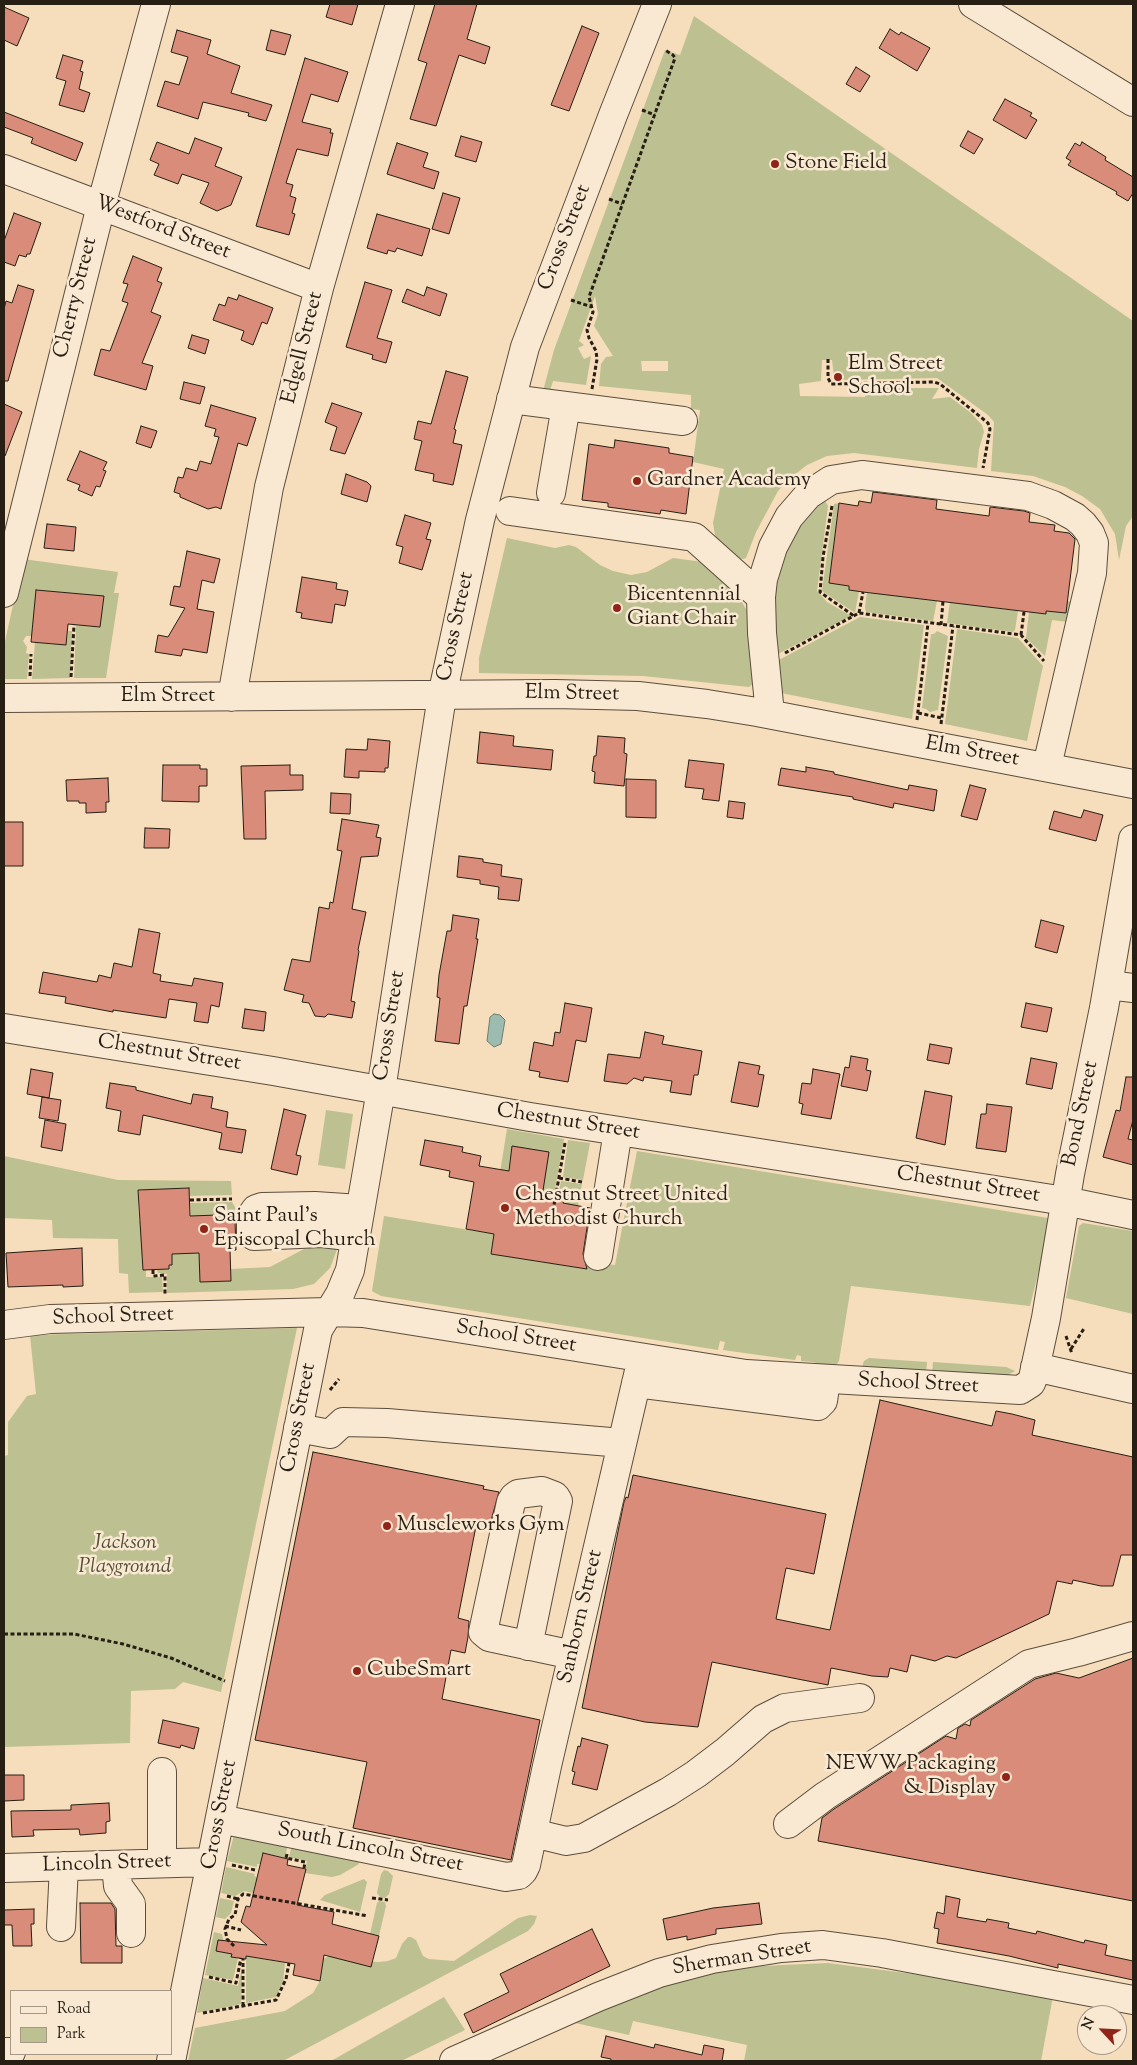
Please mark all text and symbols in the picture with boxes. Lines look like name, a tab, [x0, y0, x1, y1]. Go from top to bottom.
place label: Stone Field	[785, 151, 887, 177]
marker: Stone Field	[769, 158, 781, 170]
street label: Cross Street	[534, 182, 598, 294]
street label: Westford Street	[91, 192, 233, 266]
street label: Cherry Street	[50, 235, 104, 361]
street label: Edgell Street	[278, 289, 330, 407]
place label: Elm Street School	[848, 352, 943, 402]
marker: Elm Street School	[832, 371, 844, 383]
place label: Gardner Academy	[647, 468, 811, 494]
marker: Gardner Academy	[631, 475, 643, 487]
street label: Cross Street	[433, 570, 481, 684]
place label: Bicentennial Giant Chair	[627, 583, 741, 633]
marker: Bicentennial Giant Chair	[611, 602, 623, 614]
street label: Elm Street	[524, 682, 620, 708]
street label: Elm Street	[121, 684, 215, 710]
street label: Elm Street	[923, 732, 1021, 774]
street label: Cross Street	[370, 969, 412, 1083]
street label: Chestnut Street	[96, 1030, 242, 1078]
street label: Bond Street	[1059, 1059, 1105, 1169]
street label: Chestnut Street	[495, 1099, 641, 1147]
street label: Chestnut Street	[895, 1162, 1041, 1210]
place label: Chestnut Street United Methodist Church	[515, 1183, 728, 1233]
marker: Chestnut Street United Methodist Church	[499, 1202, 511, 1214]
place label: Saint Paul's Episcopal Church	[214, 1204, 376, 1254]
marker: Saint Paul's Episcopal Church	[198, 1223, 210, 1235]
street label: School Street	[52, 1303, 174, 1333]
street label: School Street	[454, 1316, 578, 1360]
street label: Cross Street	[277, 1361, 323, 1475]
street label: School Street	[857, 1369, 979, 1401]
place label: Muscleworks Gym	[397, 1513, 564, 1539]
marker: Muscleworks Gym	[381, 1520, 393, 1532]
park label: Jackson Playground	[79, 1531, 171, 1581]
street label: Sanborn Street	[554, 1548, 610, 1686]
place label: CubeSmart	[367, 1658, 471, 1684]
marker: CubeSmart	[351, 1665, 363, 1677]
place label: NEWW Packaging & Display	[826, 1752, 996, 1802]
street label: Cross Street	[198, 1758, 244, 1872]
marker: NEWW Packaging & Display	[1000, 1771, 1012, 1783]
street label: South Lincoln Street	[275, 1819, 465, 1879]
street label: Lincoln Street	[42, 1850, 172, 1880]
street label: Sherman Street	[671, 1936, 813, 1982]
legend	[10, 1990, 172, 2055]
text: Road	[57, 1999, 91, 2020]
north arrow	[1077, 2005, 1127, 2055]
text: N	[1078, 2015, 1101, 2033]
text: Park	[57, 2024, 86, 2045]

